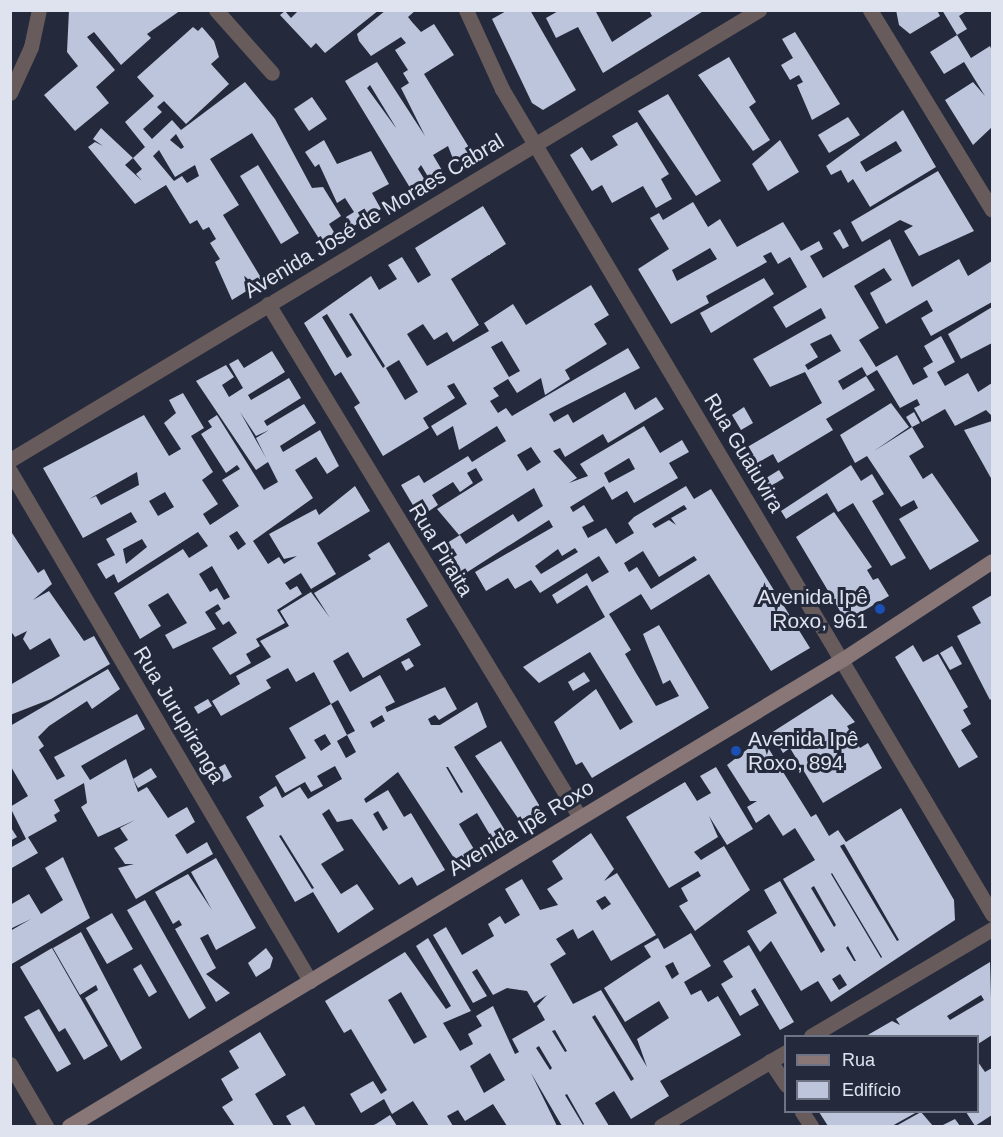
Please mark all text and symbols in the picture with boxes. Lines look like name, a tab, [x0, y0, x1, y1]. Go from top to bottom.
street label: Avenida José de Moraes Cabral	[240, 128, 508, 304]
street label: Rua Guaiuvira	[699, 389, 789, 517]
street label: Rua Piraita	[403, 499, 479, 601]
place label: Avenida Ipê Roxo, 961	[757, 584, 868, 634]
marker: Avenida Ipê Roxo, 961	[873, 602, 887, 616]
street label: Rua Jurupiranga	[128, 642, 230, 788]
place label: Avenida Ipê Roxo, 894	[748, 726, 859, 776]
marker: Avenida Ipê Roxo, 894	[729, 744, 743, 758]
street label: Avenida Ipê Roxo	[444, 775, 598, 881]
legend	[784, 1035, 979, 1113]
text: Rua	[842, 1050, 875, 1070]
text: Edifício	[842, 1080, 901, 1100]

